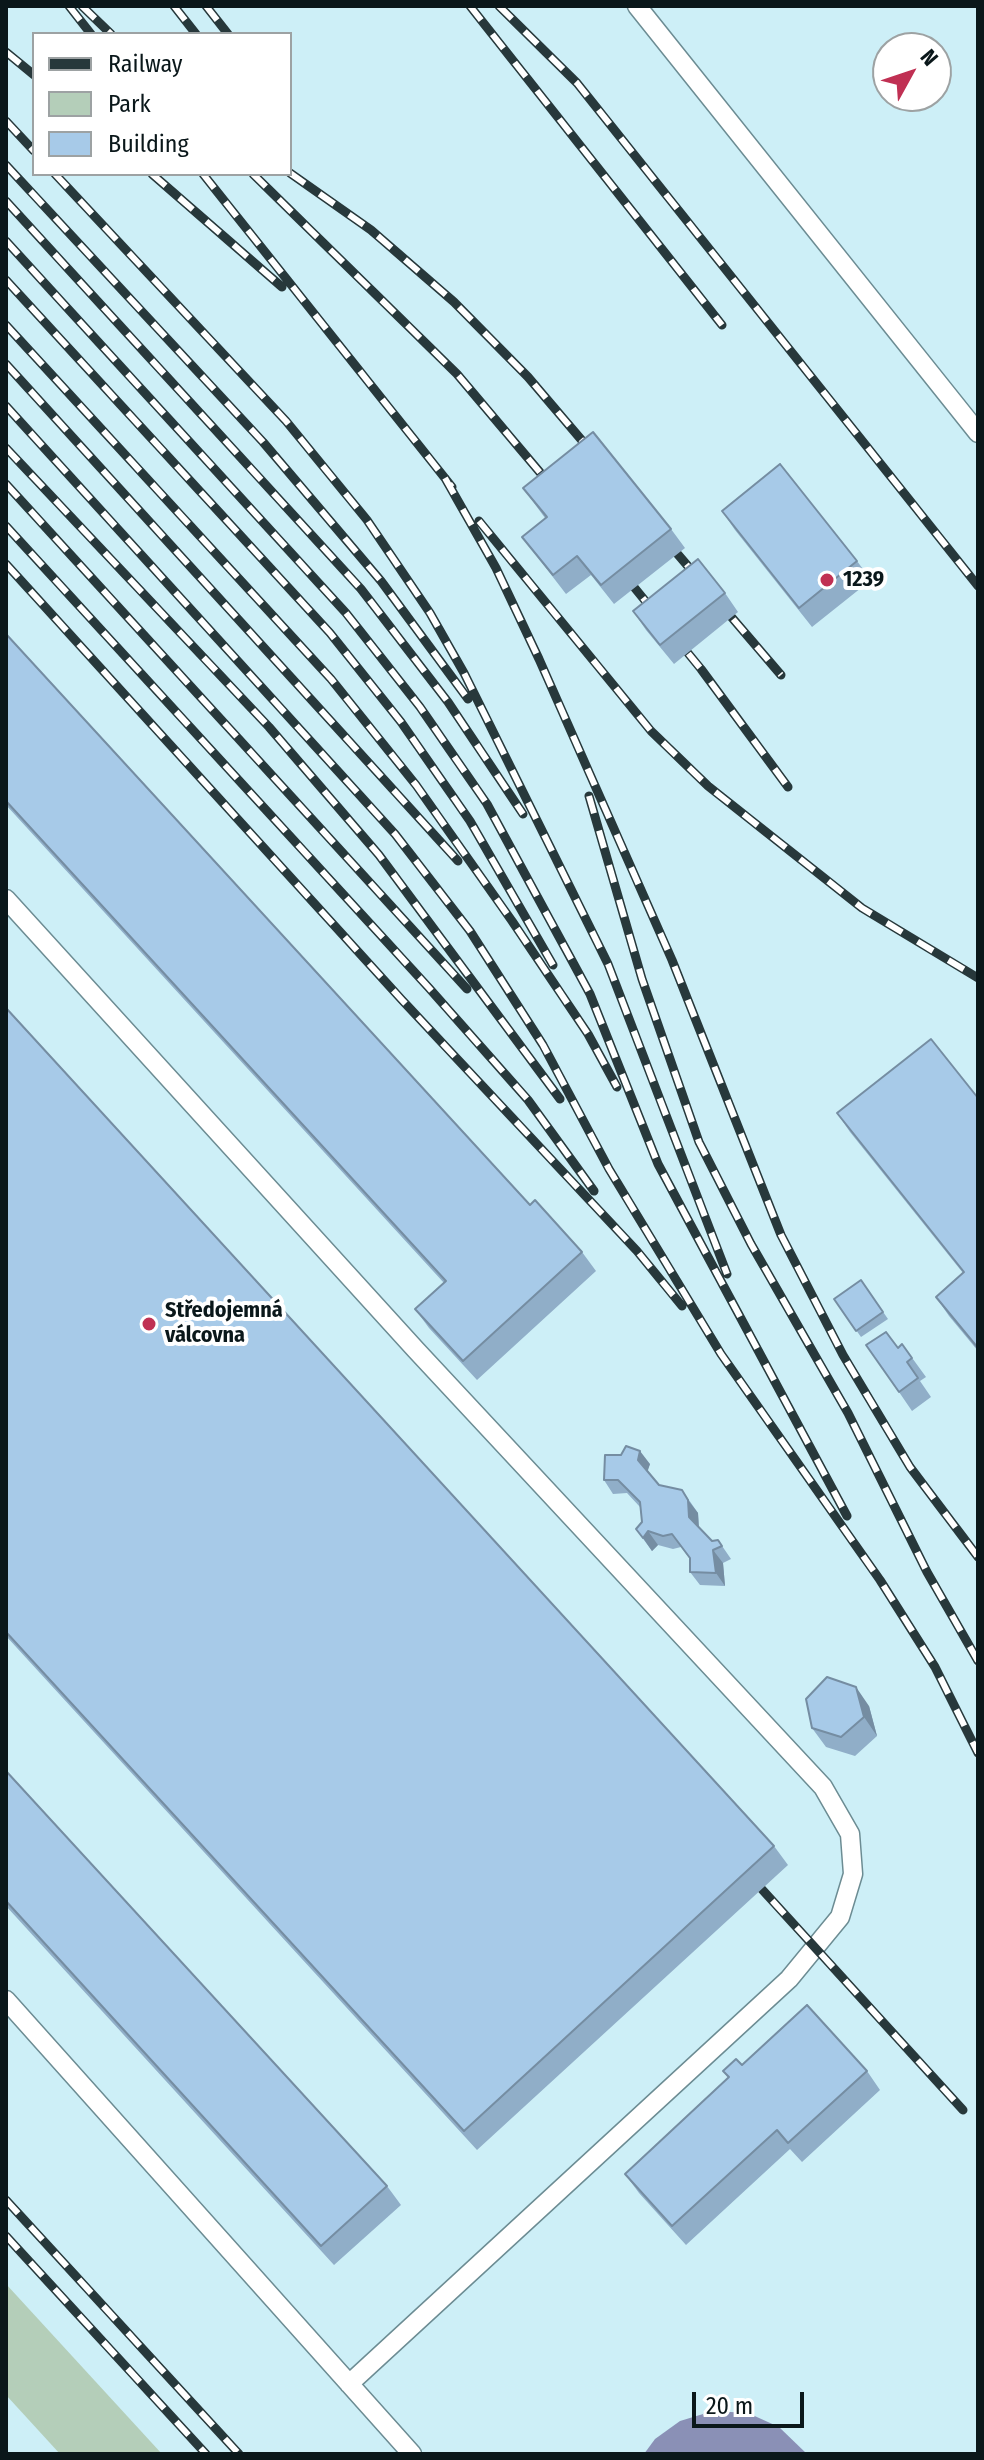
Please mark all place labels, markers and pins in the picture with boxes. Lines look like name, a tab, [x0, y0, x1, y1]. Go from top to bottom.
place label: 1239	[843, 567, 884, 593]
marker: 1239	[818, 571, 836, 589]
place label: Středojemná válcovna	[165, 1298, 283, 1350]
marker: Středojemná válcovna	[140, 1315, 158, 1333]

